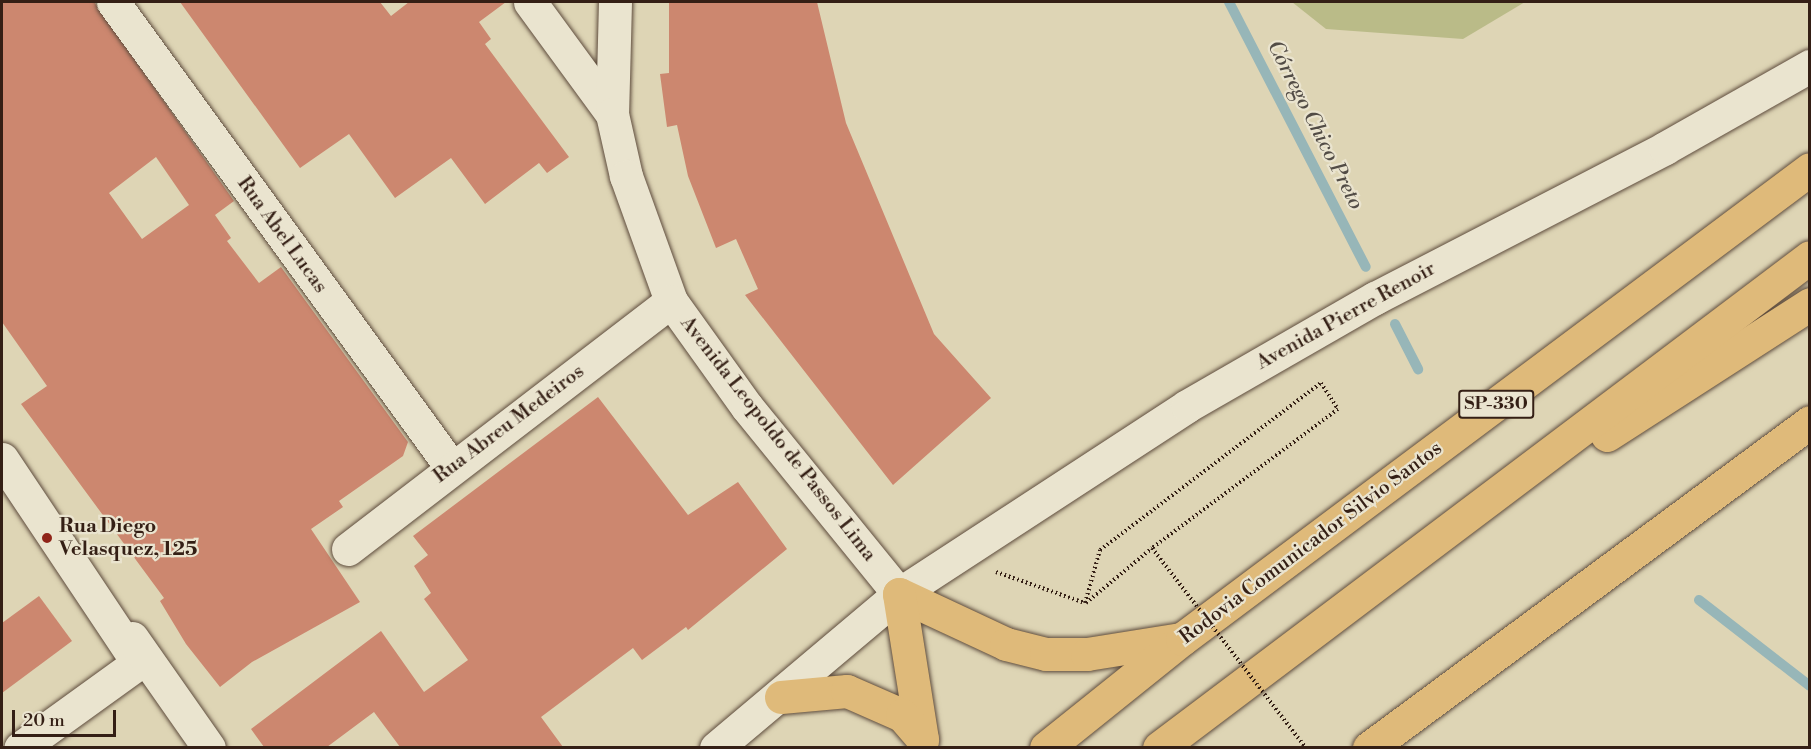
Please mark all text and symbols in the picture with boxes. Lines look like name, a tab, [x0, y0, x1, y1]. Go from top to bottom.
water label: Córrego Chico Preto	[1261, 36, 1369, 214]
street label: Rua Abel Lucas	[232, 172, 332, 298]
street label: Avenida Pierre Renoir	[1252, 257, 1440, 375]
street label: Avenida Leopoldo de Passos Lima	[675, 312, 881, 566]
street label: Rua Abreu Medeiros	[429, 359, 589, 489]
road number: SP-330	[1457, 389, 1535, 419]
street label: Rodovia Comunicador Silvio Santos	[1175, 436, 1447, 650]
place label: Rua Diego Velasquez, 125	[59, 514, 197, 561]
marker: Rua Diego Velasquez, 125	[40, 531, 54, 545]
scale bar	[15, 698, 118, 736]
text: 20 m	[23, 709, 65, 732]

